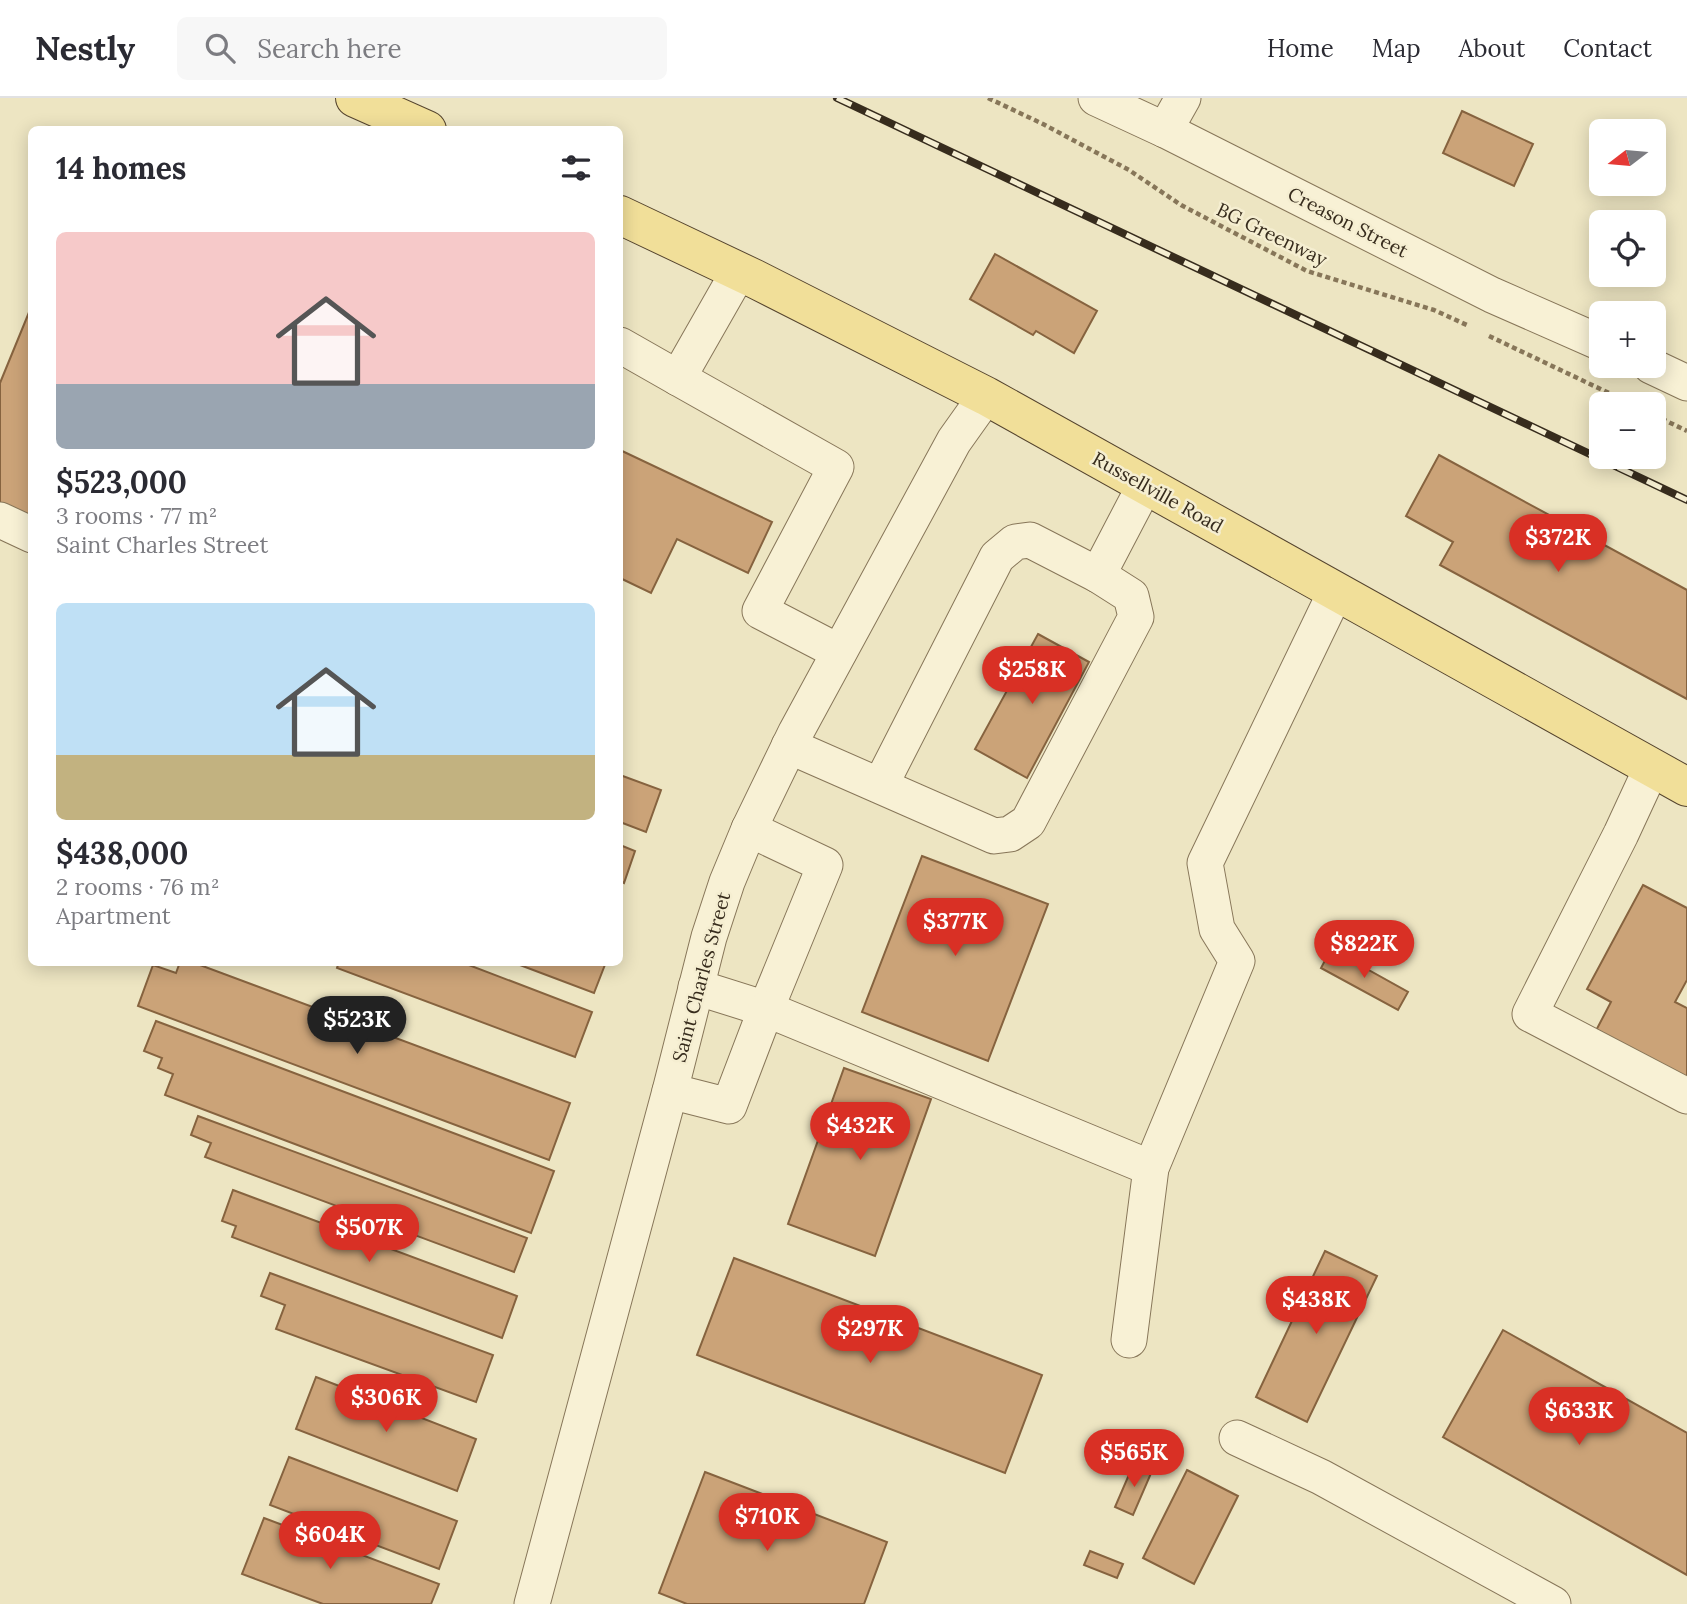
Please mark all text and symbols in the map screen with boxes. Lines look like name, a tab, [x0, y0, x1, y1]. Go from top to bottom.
search box	[177, 17, 667, 80]
text: Nestly	[35, 27, 135, 69]
icon: search	[201, 29, 239, 67]
text: Search here	[257, 32, 402, 65]
text: Home	[1267, 33, 1334, 64]
text: Map	[1372, 33, 1421, 64]
text: About	[1459, 33, 1525, 64]
text: Contact	[1563, 33, 1652, 64]
north arrow	[1589, 119, 1666, 196]
map controls	[1589, 119, 1666, 469]
text: 14 homes	[56, 149, 186, 187]
icon: filters	[557, 149, 595, 187]
street label: Creason Street	[1284, 181, 1413, 263]
street label: BG Greenway	[1213, 197, 1331, 271]
button: locate	[1589, 210, 1666, 287]
icon: home	[263, 278, 389, 404]
button: +	[1589, 301, 1666, 378]
button: −	[1589, 392, 1666, 469]
street label: Russellville Road	[1088, 446, 1228, 538]
text: $523,000	[56, 463, 187, 501]
text: 3 rooms · 77 m²	[56, 501, 217, 530]
pin: $372K	[1509, 514, 1607, 574]
text: $372K	[1525, 522, 1591, 551]
text: Saint Charles Street	[56, 530, 268, 559]
pin: $258K	[983, 646, 1081, 706]
icon: home	[263, 649, 389, 775]
text: $258K	[998, 654, 1066, 683]
text: $438,000	[56, 834, 188, 872]
text: 2 rooms · 76 m²	[56, 872, 220, 901]
street label: Saint Charles Street	[667, 889, 735, 1065]
pin: $377K	[906, 898, 1004, 958]
text: Apartment	[56, 901, 171, 930]
text: $377K	[923, 906, 987, 935]
pin: $822K	[1315, 920, 1413, 980]
text: $822K	[1330, 928, 1398, 957]
pin: $523K	[308, 996, 406, 1056]
text: $523K	[323, 1004, 391, 1033]
pin: $432K	[811, 1102, 909, 1162]
text: $432K	[826, 1110, 894, 1139]
pin: $507K	[320, 1204, 418, 1264]
text: $507K	[335, 1212, 403, 1241]
pin: $438K	[1267, 1276, 1365, 1336]
text: $438K	[1282, 1284, 1350, 1313]
pin: $297K	[821, 1306, 919, 1365]
text: $297K	[837, 1313, 903, 1342]
pin: $306K	[337, 1374, 435, 1434]
text: $306K	[351, 1382, 421, 1411]
pin: $633K	[1530, 1388, 1628, 1447]
text: $633K	[1545, 1395, 1613, 1424]
pin: $565K	[1085, 1430, 1183, 1489]
text: $565K	[1100, 1437, 1168, 1466]
pin: $710K	[718, 1494, 816, 1553]
text: $710K	[735, 1501, 799, 1530]
pin: $604K	[281, 1512, 379, 1571]
text: $604K	[295, 1519, 365, 1548]

